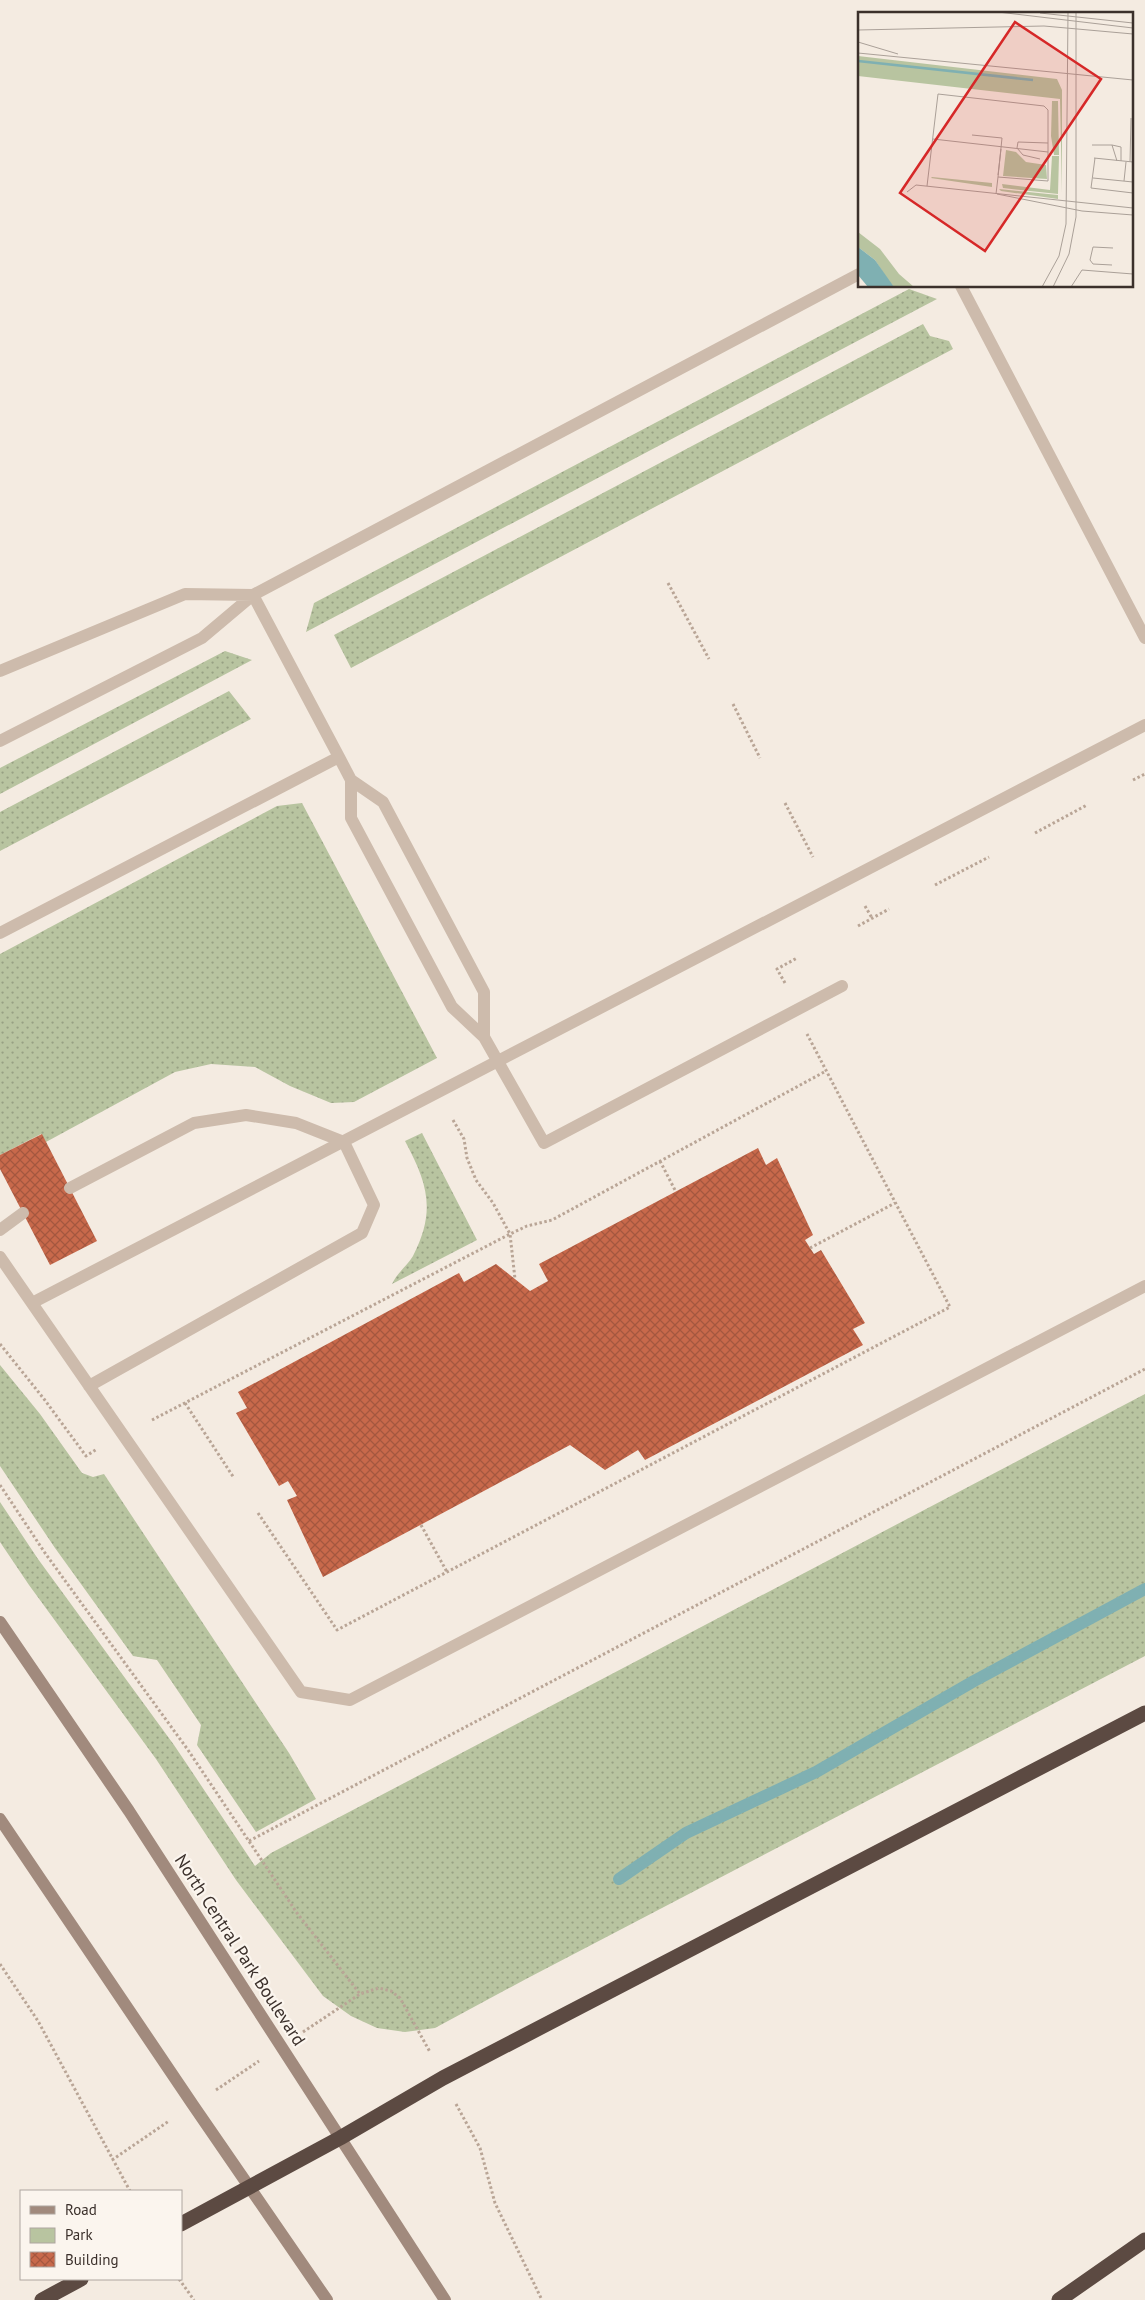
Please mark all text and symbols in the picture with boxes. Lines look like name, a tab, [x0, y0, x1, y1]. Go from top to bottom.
inset map	[858, 12, 1132, 288]
street label: North Central Park Boulevard	[170, 1850, 311, 2050]
legend	[20, 2190, 182, 2280]
text: Road	[65, 2200, 97, 2219]
text: Park	[65, 2225, 93, 2244]
text: Building	[65, 2250, 119, 2269]

